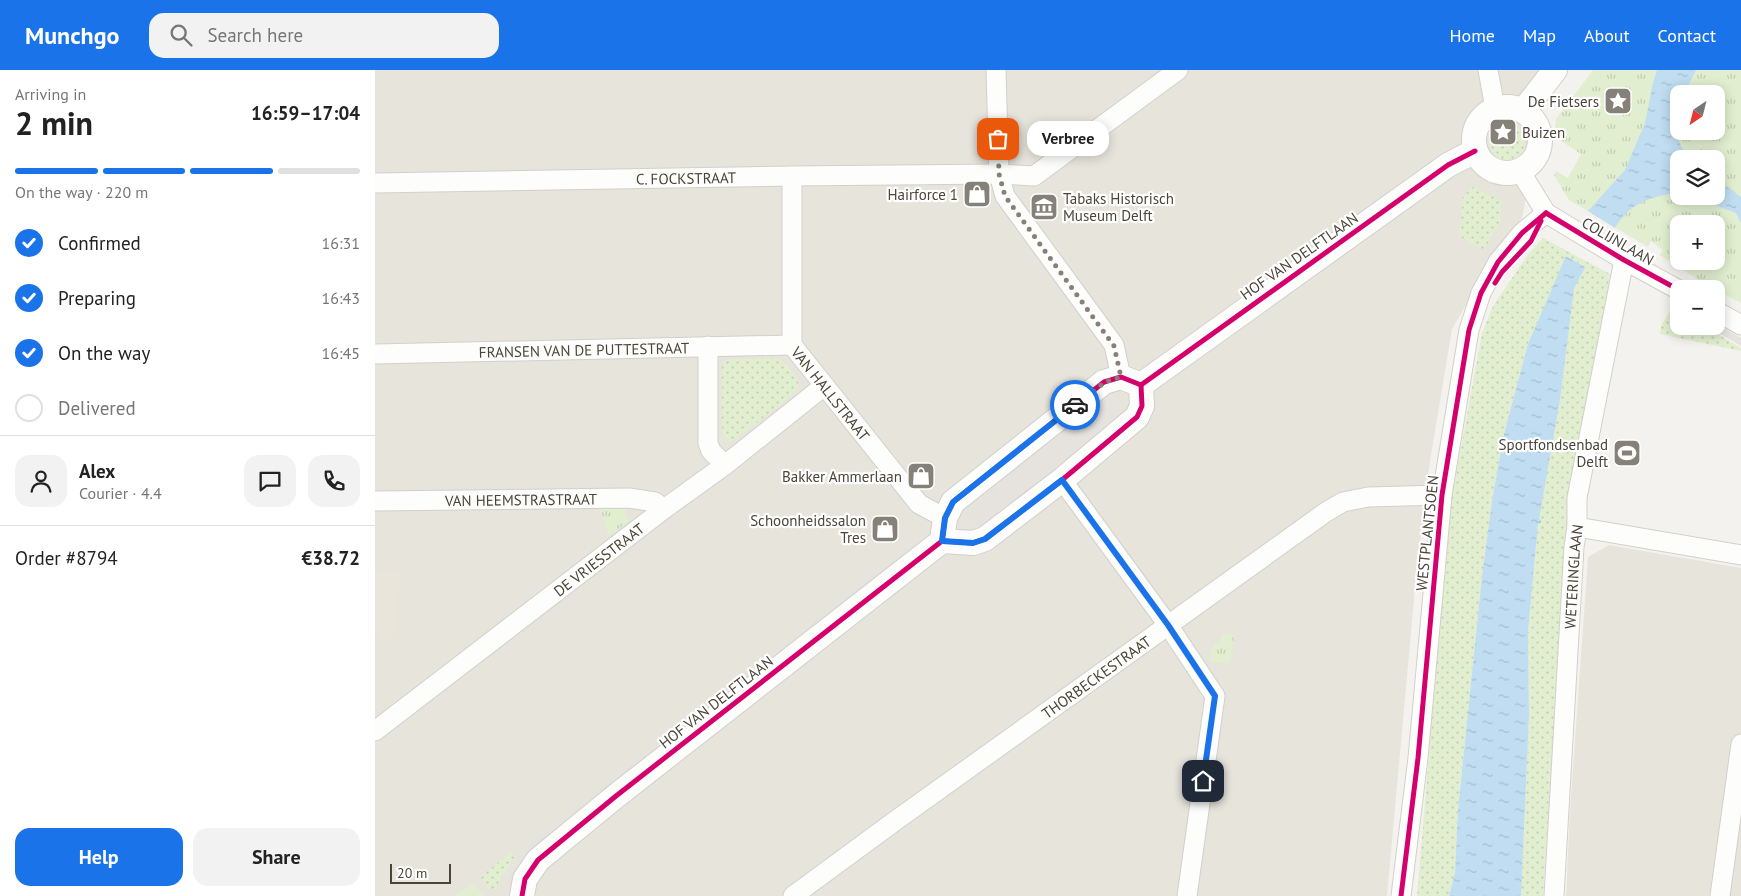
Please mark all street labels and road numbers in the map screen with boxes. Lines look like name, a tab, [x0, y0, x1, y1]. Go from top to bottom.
street label: C. FOCKSTRAAT	[636, 167, 737, 188]
street label: HOF VAN DELFTLAAN	[1236, 208, 1362, 304]
street label: COLIJNLAAN	[1578, 213, 1658, 269]
street label: FRANSEN VAN DE PUTTESTRAAT	[479, 338, 690, 361]
street label: VAN HALLSTRAAT	[787, 342, 874, 445]
street label: WESTPLANTSOEN	[1411, 474, 1443, 592]
street label: VAN HEEMSTRASTRAAT	[444, 489, 598, 510]
street label: DE VRIESSTRAAT	[550, 518, 648, 600]
street label: WETERINGLAAN	[1560, 523, 1587, 629]
street label: THORBECKESTRAAT	[1038, 631, 1155, 722]
street label: HOF VAN DELFTLAAN	[655, 652, 777, 752]

